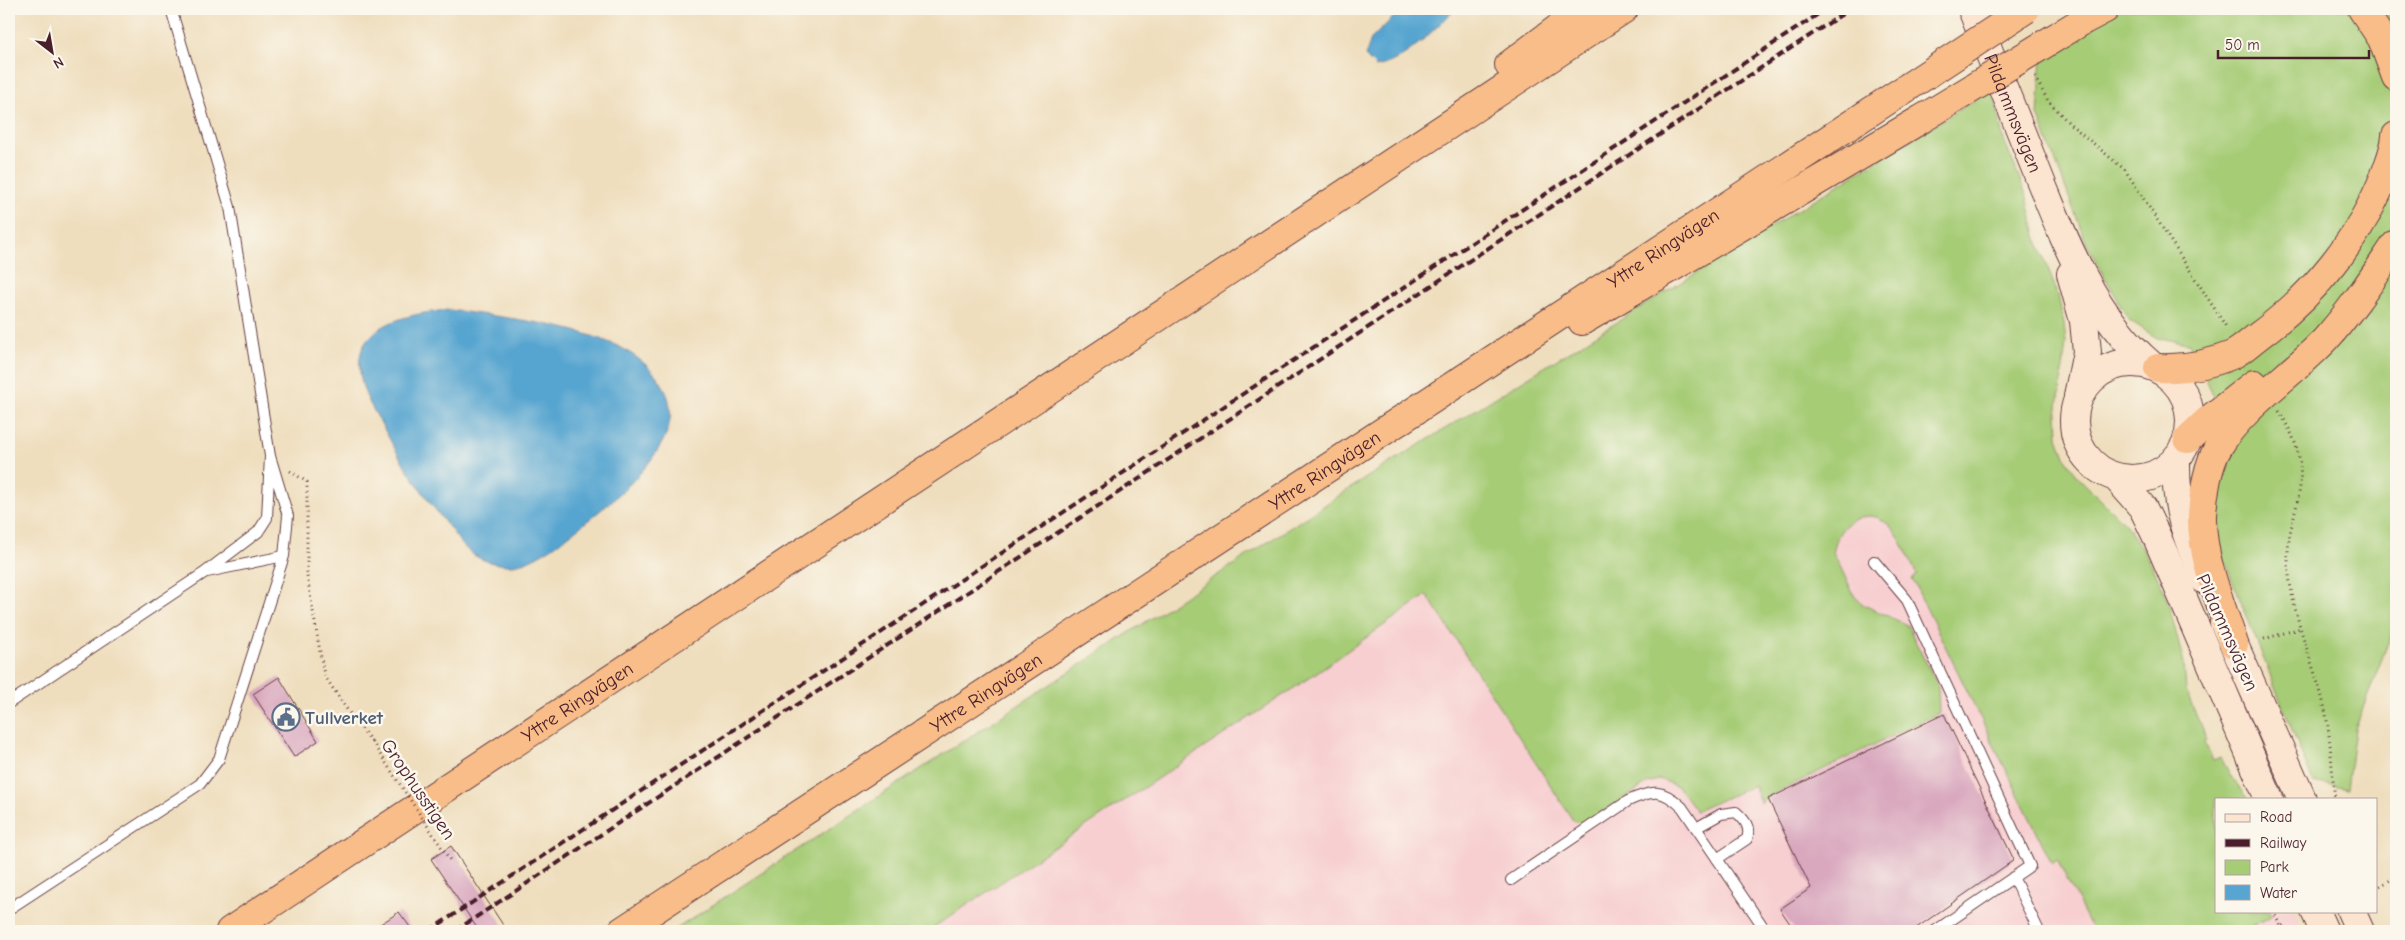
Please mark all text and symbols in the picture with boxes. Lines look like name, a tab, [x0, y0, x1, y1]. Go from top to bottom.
north arrow	[28, 28, 78, 78]
scale bar	[2218, 28, 2369, 60]
text: 50 m	[2225, 36, 2260, 54]
street label: Pildammsvägen	[1979, 51, 2046, 176]
text: N	[50, 53, 67, 72]
street label: Yttre Ringvägen	[1603, 204, 1723, 293]
street label: Yttre Ringvägen	[1265, 426, 1385, 516]
street label: Pildammsvägen	[2191, 570, 2263, 694]
street label: Yttre Ringvägen	[926, 649, 1046, 738]
street label: Yttre Ringvägen	[518, 658, 637, 747]
public building icon: Tullverket	[271, 702, 301, 732]
place label: Tullverket	[305, 707, 384, 729]
street label: Grophusstigen	[376, 735, 460, 844]
legend	[2215, 798, 2378, 912]
text: Road	[2260, 808, 2292, 826]
text: Railway	[2260, 834, 2307, 852]
text: Park	[2260, 858, 2289, 876]
text: Water	[2260, 884, 2297, 902]

